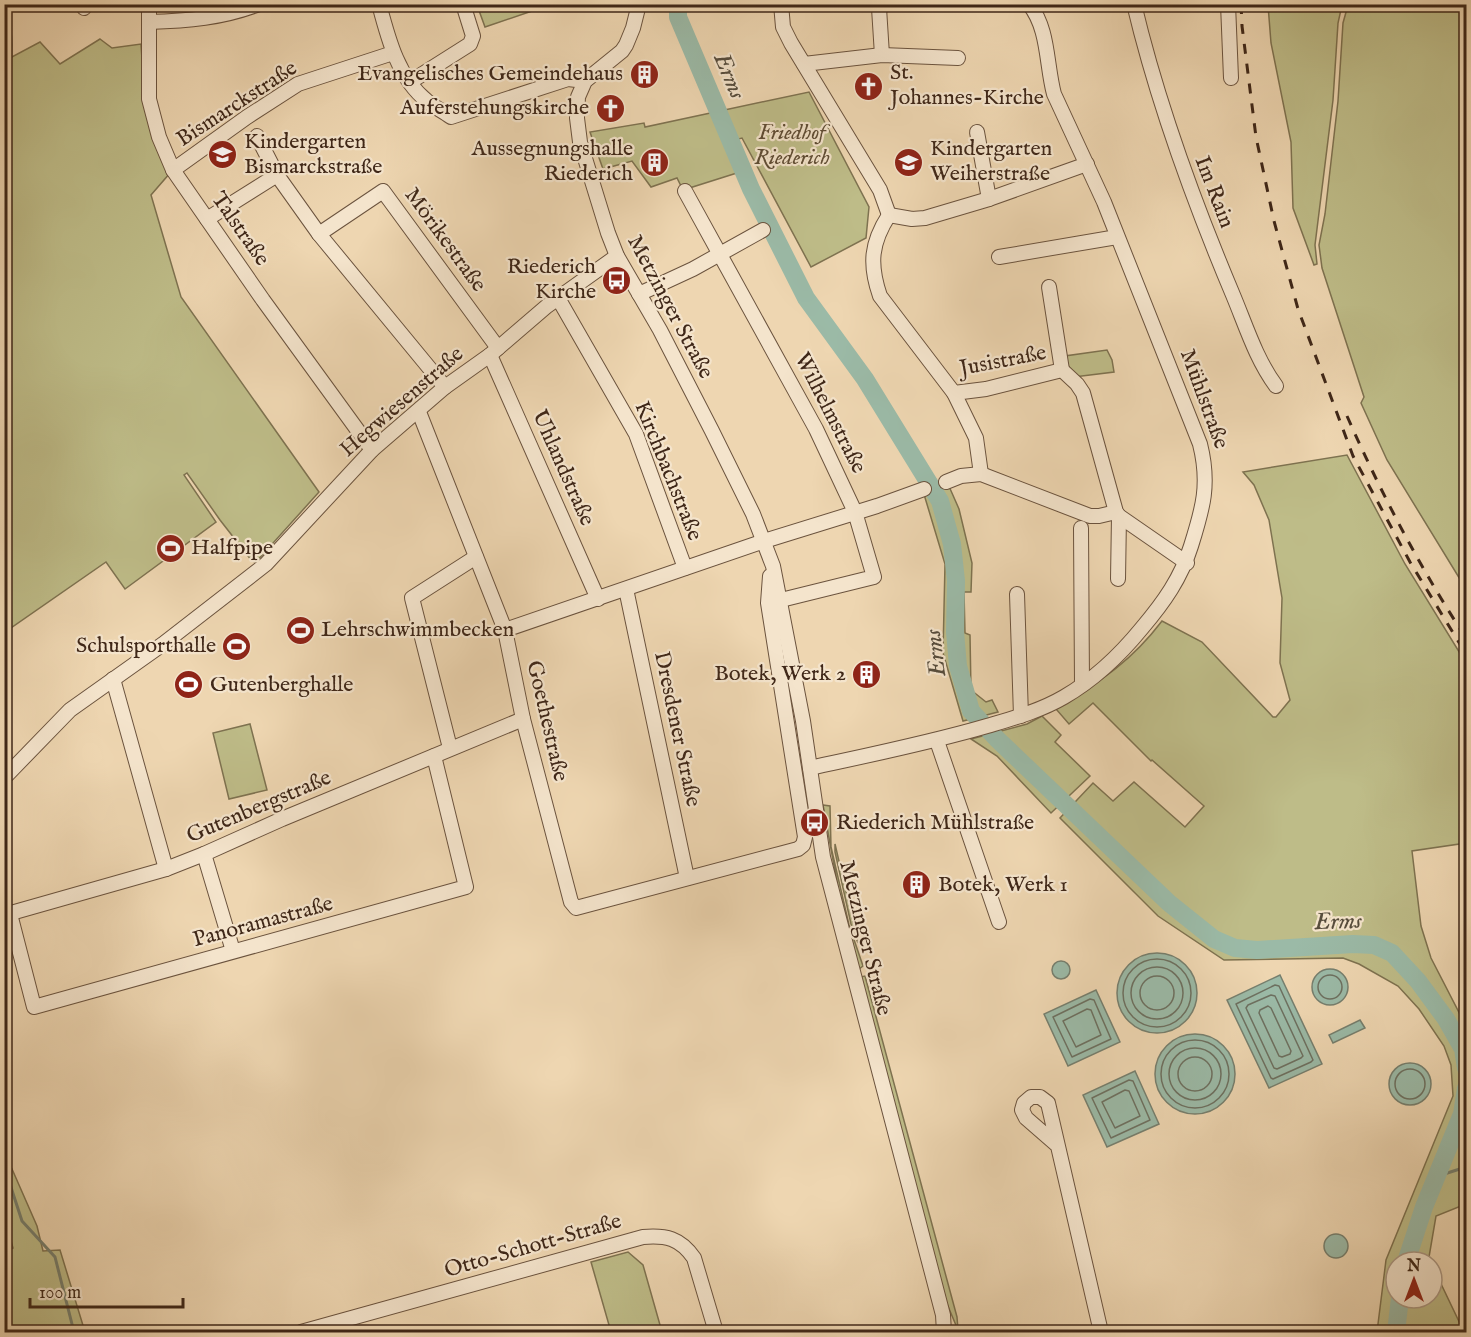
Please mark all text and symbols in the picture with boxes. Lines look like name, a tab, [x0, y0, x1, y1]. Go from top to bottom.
water label: Erms	[705, 47, 753, 105]
street label: Bismarckstraße	[171, 55, 303, 153]
building icon: Evangelisches Gemeindehaus	[628, 58, 660, 90]
place label: St. Johannes-Kirche	[887, 59, 1044, 112]
place label: Evangelisches Gemeindehaus	[357, 60, 623, 88]
church icon: St. Johannes-Kirche	[853, 70, 885, 102]
church icon: Auferstehungskirche	[594, 92, 626, 124]
place label: Auferstehungskirche	[399, 94, 589, 122]
park label: Friedhof Riederich	[754, 119, 831, 172]
place label: Kindergarten Bismarckstraße	[244, 128, 382, 181]
place label: Aussegnungshalle Riederich	[471, 135, 633, 188]
place label: Kindergarten Weiherstraße	[930, 135, 1053, 188]
school or university icon: Kindergarten Bismarckstraße	[207, 139, 239, 171]
building icon: Aussegnungshalle Riederich	[638, 146, 670, 178]
school or university icon: Kindergarten Weiherstraße	[893, 146, 925, 178]
street label: Im Rain	[1187, 152, 1241, 232]
street label: Mörikestraße	[398, 182, 492, 298]
street label: Talstraße	[204, 186, 276, 272]
street label: Metzinger Straße	[620, 230, 720, 384]
place label: Riederich Kirche	[507, 253, 596, 306]
bus stop icon: Riederich Kirche	[601, 264, 633, 296]
street label: Jusistraße	[954, 339, 1049, 384]
street label: Hegwiesenstraße	[334, 341, 470, 463]
street label: Mühlstraße	[1173, 345, 1235, 453]
street label: Wilhelmstraße	[788, 348, 872, 478]
street label: Kirchbachstraße	[627, 397, 709, 545]
street label: Uhlandstraße	[525, 406, 601, 530]
sports icon: Halfpipe	[154, 532, 186, 564]
place label: Halfpipe	[191, 534, 273, 562]
sports icon: Lehrschwimmbecken	[284, 614, 316, 646]
place label: Lehrschwimmbecken	[321, 616, 515, 644]
water label: Erms	[918, 626, 954, 679]
sports icon: Schulsporthalle	[221, 630, 253, 662]
place label: Schulsporthalle	[76, 632, 216, 660]
street label: Dresdener Straße	[647, 649, 707, 809]
street label: Goethestraße	[520, 658, 574, 784]
building icon: Botek, Werk 2	[851, 658, 883, 690]
place label: Botek, Werk 2	[714, 660, 846, 688]
sports icon: Gutenberghalle	[173, 669, 205, 701]
place label: Gutenberghalle	[210, 671, 353, 699]
street label: Gutenbergstraße	[182, 764, 336, 850]
bus stop icon: Riederich Mühlstraße	[799, 807, 831, 839]
place label: Riederich Mühlstraße	[836, 809, 1034, 837]
street label: Metzinger Straße	[832, 858, 898, 1018]
building icon: Botek, Werk 1	[901, 869, 933, 901]
place label: Botek, Werk 1	[938, 871, 1068, 899]
street label: Panoramastraße	[190, 890, 336, 954]
water label: Erms	[1313, 906, 1363, 938]
street label: Otto-Schott-Straße	[441, 1207, 625, 1285]
north arrow	[1384, 1250, 1444, 1310]
text: N	[1406, 1257, 1421, 1277]
scale bar	[30, 1271, 183, 1309]
text: 100 m	[39, 1282, 81, 1305]

